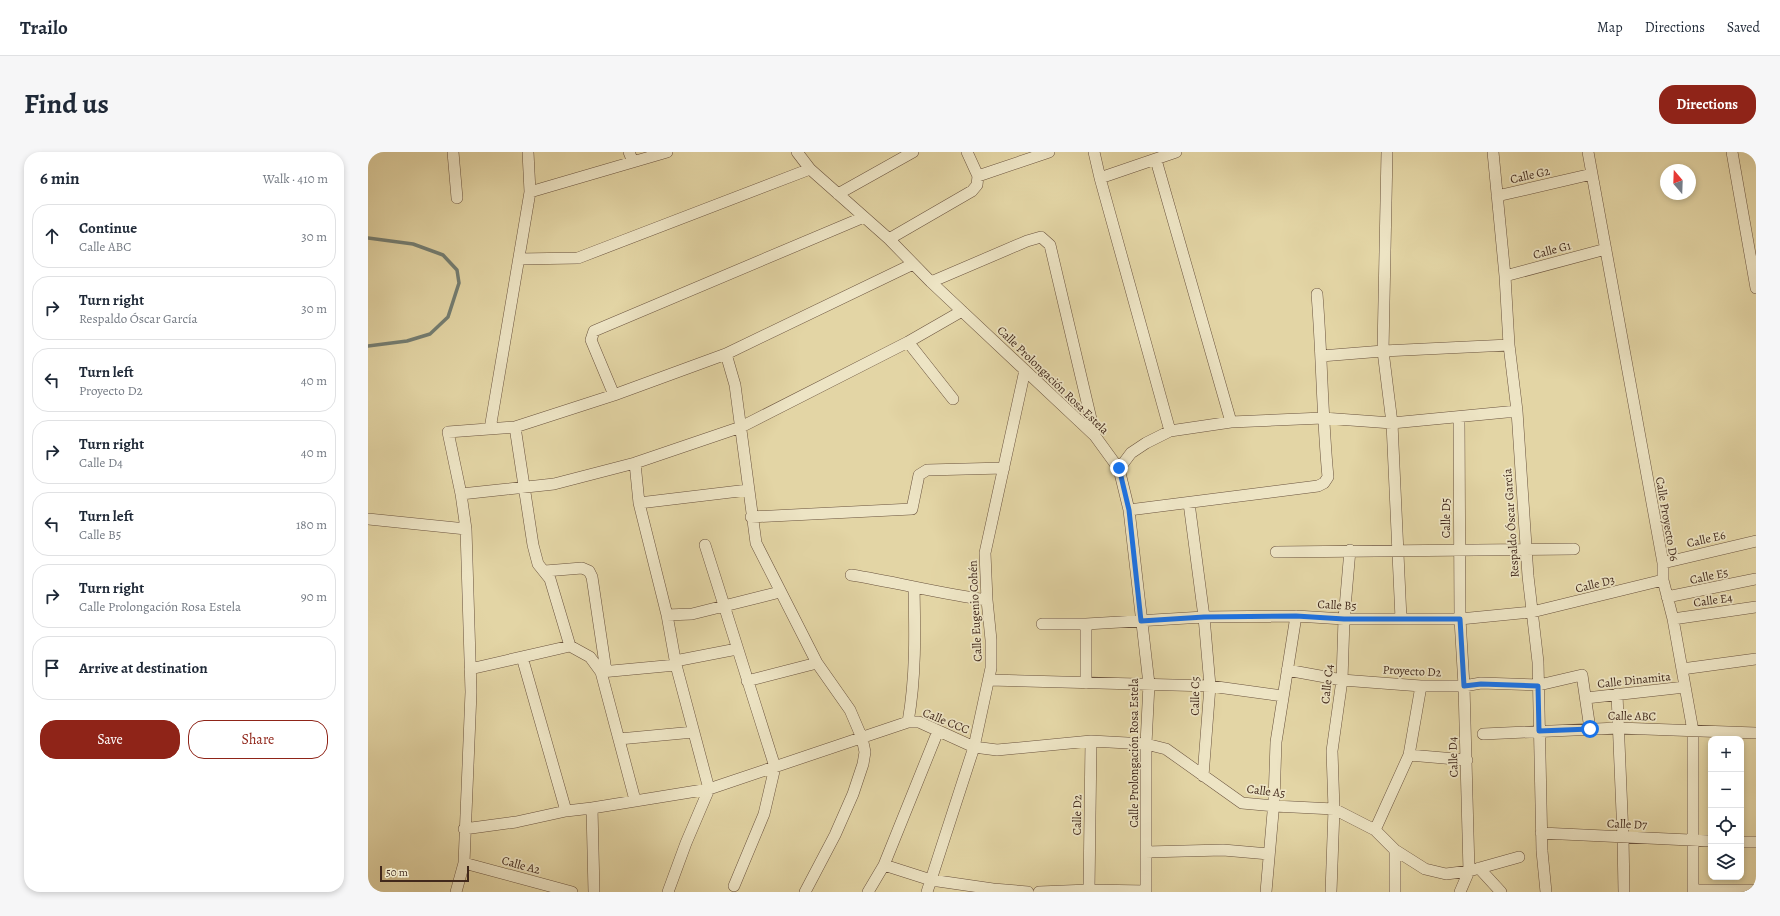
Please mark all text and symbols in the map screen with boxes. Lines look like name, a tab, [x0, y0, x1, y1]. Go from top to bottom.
text: Trailo	[20, 15, 68, 41]
text: Map	[1597, 18, 1623, 37]
text: Directions	[1645, 18, 1705, 37]
text: Saved	[1727, 18, 1760, 37]
text: Find us	[24, 85, 109, 123]
button: Directions	[1659, 85, 1756, 124]
street label: Calle G2	[1509, 163, 1552, 187]
north arrow	[1660, 164, 1696, 200]
text: 6 min	[40, 167, 80, 190]
text: Walk · 410 m	[263, 170, 328, 187]
text: Continue	[79, 218, 137, 238]
icon: ahead	[41, 225, 63, 247]
text: 30 m	[301, 228, 327, 245]
street label: Calle G1	[1531, 237, 1573, 263]
text: Calle ABC	[79, 238, 131, 255]
text: Turn right	[79, 290, 144, 310]
icon: right	[41, 297, 63, 319]
text: 30 m	[301, 300, 327, 317]
text: Respaldo Óscar García	[79, 310, 198, 327]
street label: Calle Prolongación Rosa Estela	[994, 322, 1113, 438]
text: Turn left	[79, 362, 134, 382]
icon: left	[41, 369, 63, 391]
text: 40 m	[301, 372, 327, 389]
text: Proyecto D2	[79, 382, 143, 399]
text: Turn right	[79, 434, 144, 454]
icon: right	[41, 441, 63, 463]
text: 40 m	[301, 444, 327, 461]
text: Calle D4	[79, 454, 123, 471]
route end	[1110, 459, 1128, 477]
street label: Respaldo Óscar García	[1499, 467, 1523, 578]
street label: Calle Proyecto D6	[1652, 476, 1682, 563]
street label: Calle D5	[1438, 498, 1454, 538]
text: Turn left	[79, 506, 134, 526]
icon: left	[41, 513, 63, 535]
text: 180 m	[296, 516, 327, 533]
text: Calle B5	[79, 526, 121, 543]
street label: Calle E6	[1685, 527, 1727, 551]
street label: Calle Eugenio Cohén	[964, 560, 986, 662]
street label: Calle E5	[1688, 564, 1730, 588]
street label: Calle D3	[1574, 571, 1616, 597]
text: Turn right	[79, 578, 144, 598]
icon: right	[41, 585, 63, 607]
text: 90 m	[301, 588, 327, 605]
street label: Calle E4	[1692, 589, 1734, 611]
street label: Calle B5	[1317, 596, 1357, 614]
text: Calle Prolongación Rosa Estela	[79, 598, 241, 615]
icon: arrive	[41, 657, 63, 679]
text: Arrive at destination	[79, 658, 208, 678]
street label: Proyecto D2	[1382, 661, 1442, 681]
street label: Calle C4	[1317, 663, 1337, 705]
street label: Calle Dinamita	[1597, 668, 1672, 692]
street label: Calle C5	[1187, 676, 1203, 716]
street label: Calle Prolongación Rosa Estela	[1126, 678, 1142, 828]
street label: Calle CCC	[920, 704, 972, 738]
street label: Calle ABC	[1608, 708, 1656, 724]
button: Save	[40, 720, 180, 759]
button: Share	[188, 720, 328, 759]
route start	[1581, 720, 1599, 738]
street label: Calle D4	[1444, 736, 1462, 778]
map controls	[1708, 736, 1744, 880]
button: +	[1708, 736, 1744, 772]
button: −	[1708, 772, 1744, 808]
street label: Calle A5	[1246, 781, 1286, 801]
street label: Calle D2	[1069, 794, 1085, 836]
button: locate	[1708, 808, 1744, 844]
street label: Calle D7	[1607, 815, 1648, 833]
button: layers	[1708, 844, 1744, 880]
street label: Calle A2	[500, 852, 542, 878]
scale bar	[380, 864, 469, 883]
text: 50 m	[386, 865, 408, 880]

